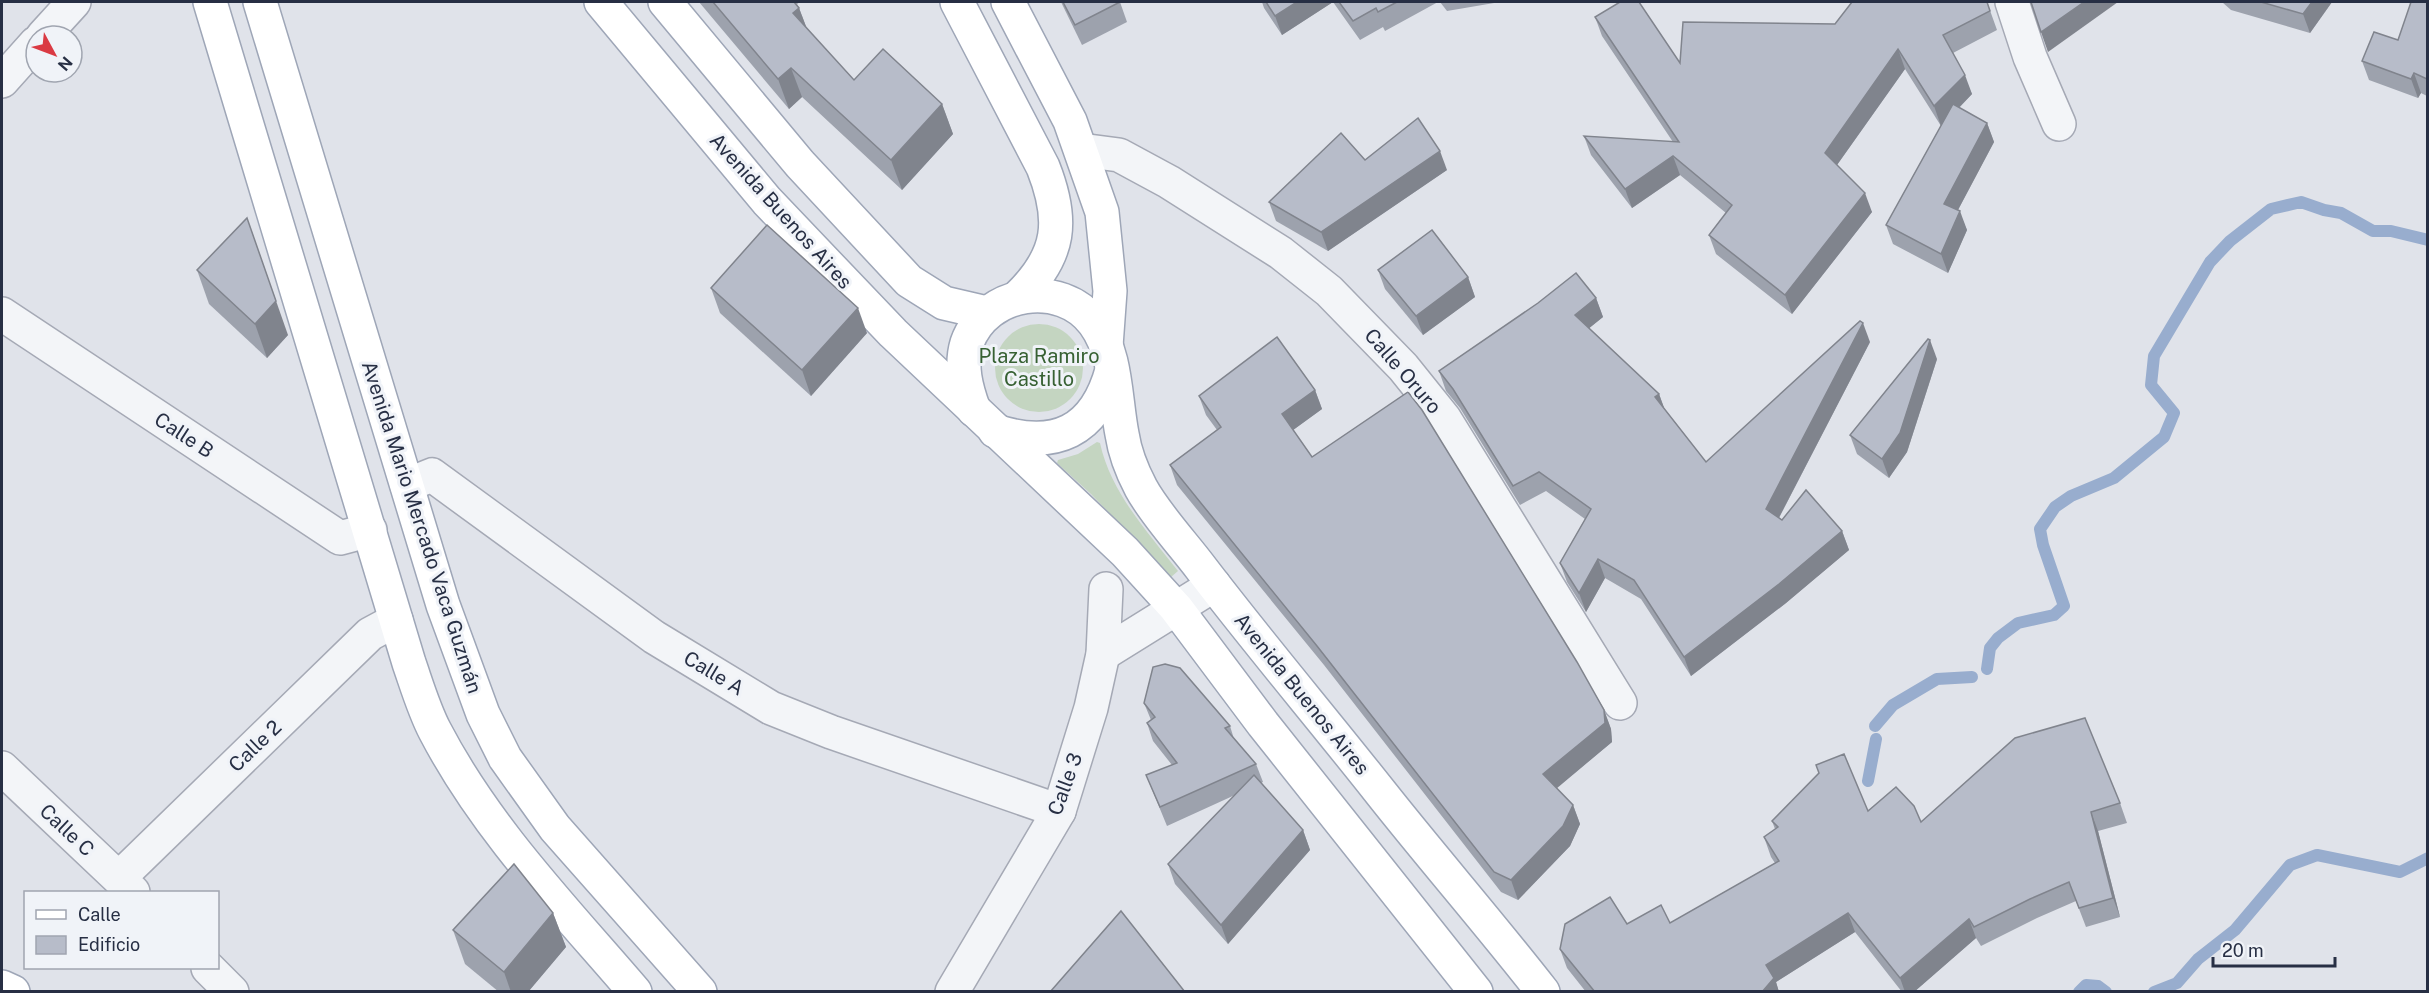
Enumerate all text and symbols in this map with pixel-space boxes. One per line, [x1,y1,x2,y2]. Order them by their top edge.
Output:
north arrow [24,24,84,84]
text: N [54,53,76,74]
street label: Avenida Buenos Aires [705,128,857,294]
street label: Calle Oruro [1359,323,1447,419]
park label: Plaza Ramiro Castillo [978,344,1100,391]
street label: Avenida Mario Mercado Vaca Guzmán [357,358,487,696]
street label: Calle B [150,407,218,463]
street label: Avenida Buenos Aires [1229,608,1375,780]
street label: Calle A [679,646,749,700]
street label: Calle 2 [224,715,286,777]
street label: Calle 3 [1043,750,1087,818]
street label: Calle C [35,799,99,861]
legend [24,891,219,969]
text: Calle [78,904,121,925]
scale bar [2213,930,2334,968]
text: Edificio [78,934,140,955]
text: 20 m [2222,940,2264,961]

